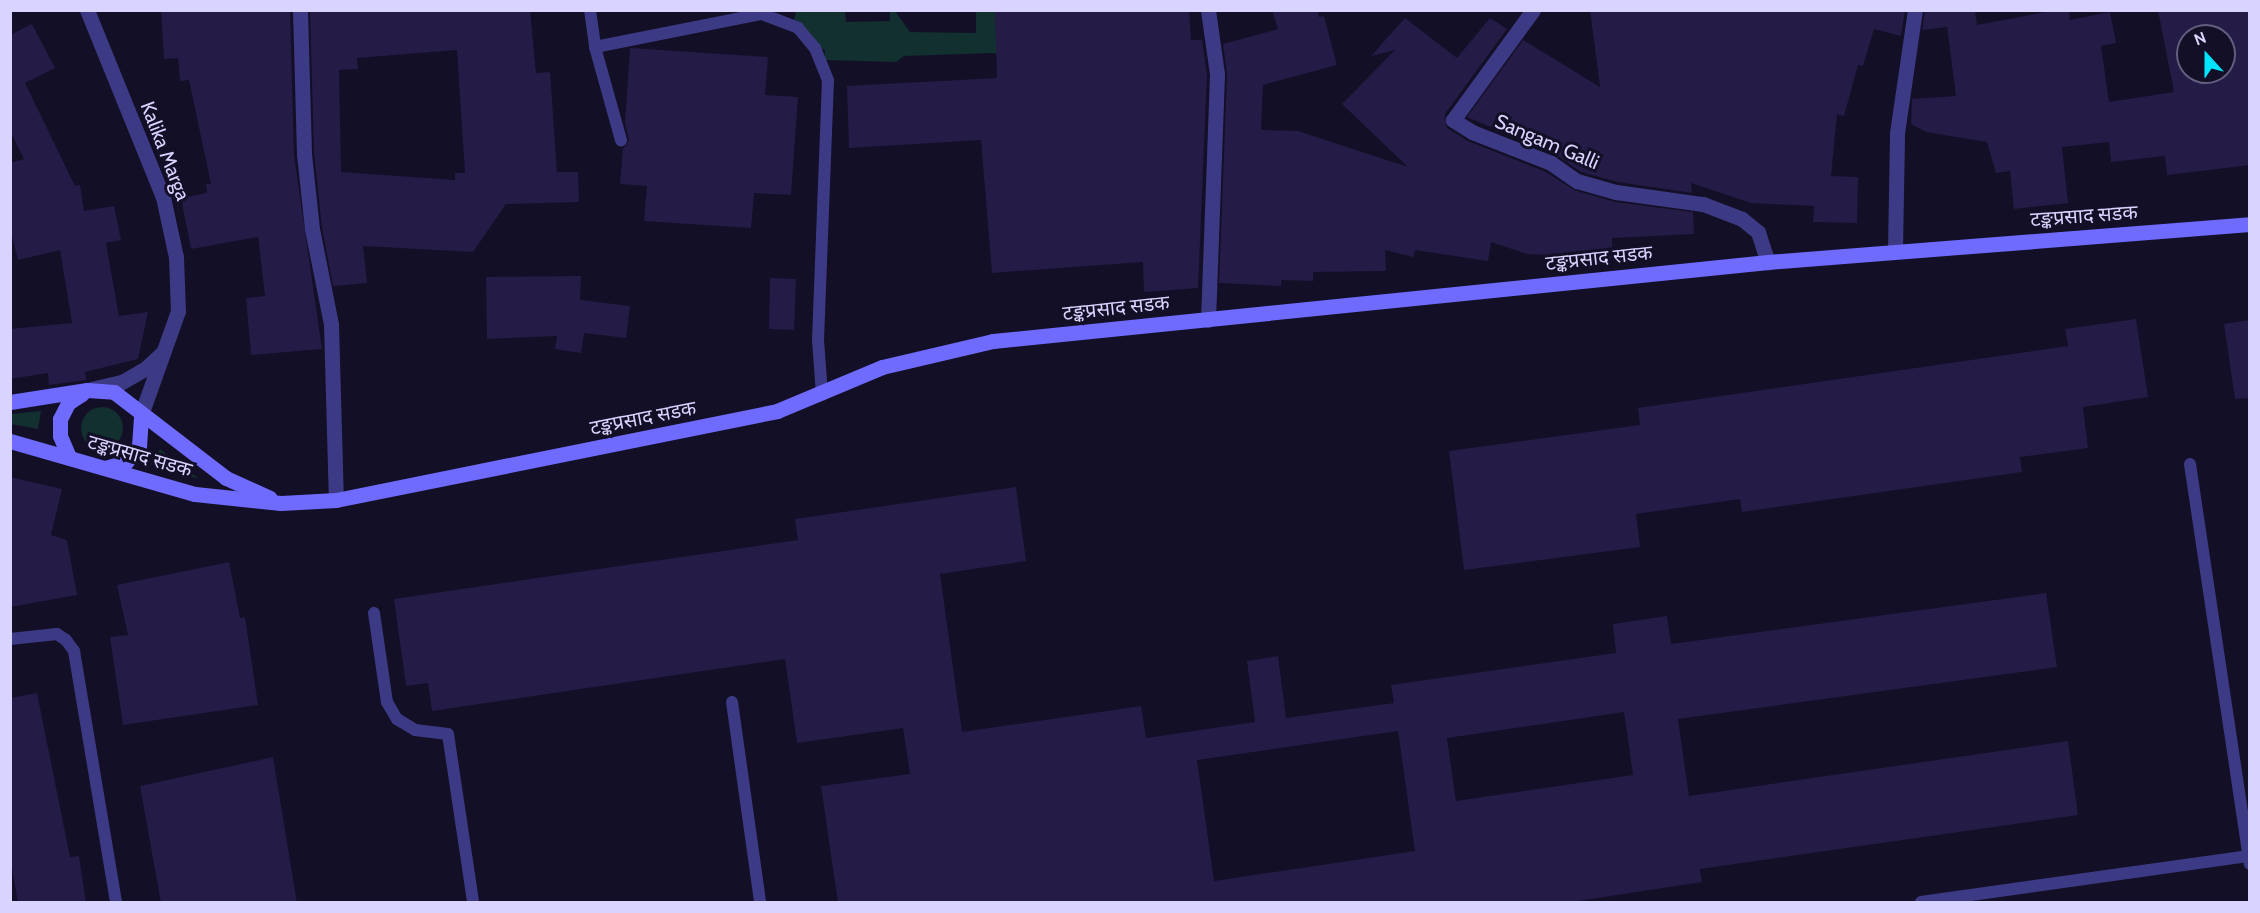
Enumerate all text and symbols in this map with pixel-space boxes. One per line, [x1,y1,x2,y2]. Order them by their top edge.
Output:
north arrow [2176,24,2236,84]
text: N [2191,28,2209,49]
street label: Kalika Marga [135,98,195,204]
street label: Sangam Galli [1491,109,1603,175]
street label: टङ्कप्रसाद सडक [2030,200,2138,232]
street label: टङ्कप्रसाद सडक [1544,240,1654,276]
street label: टङ्कप्रसाद सडक [1061,290,1171,326]
street label: टङ्कप्रसाद सडक [588,396,698,440]
street label: टङ्कप्रसाद सडक [85,430,195,482]

